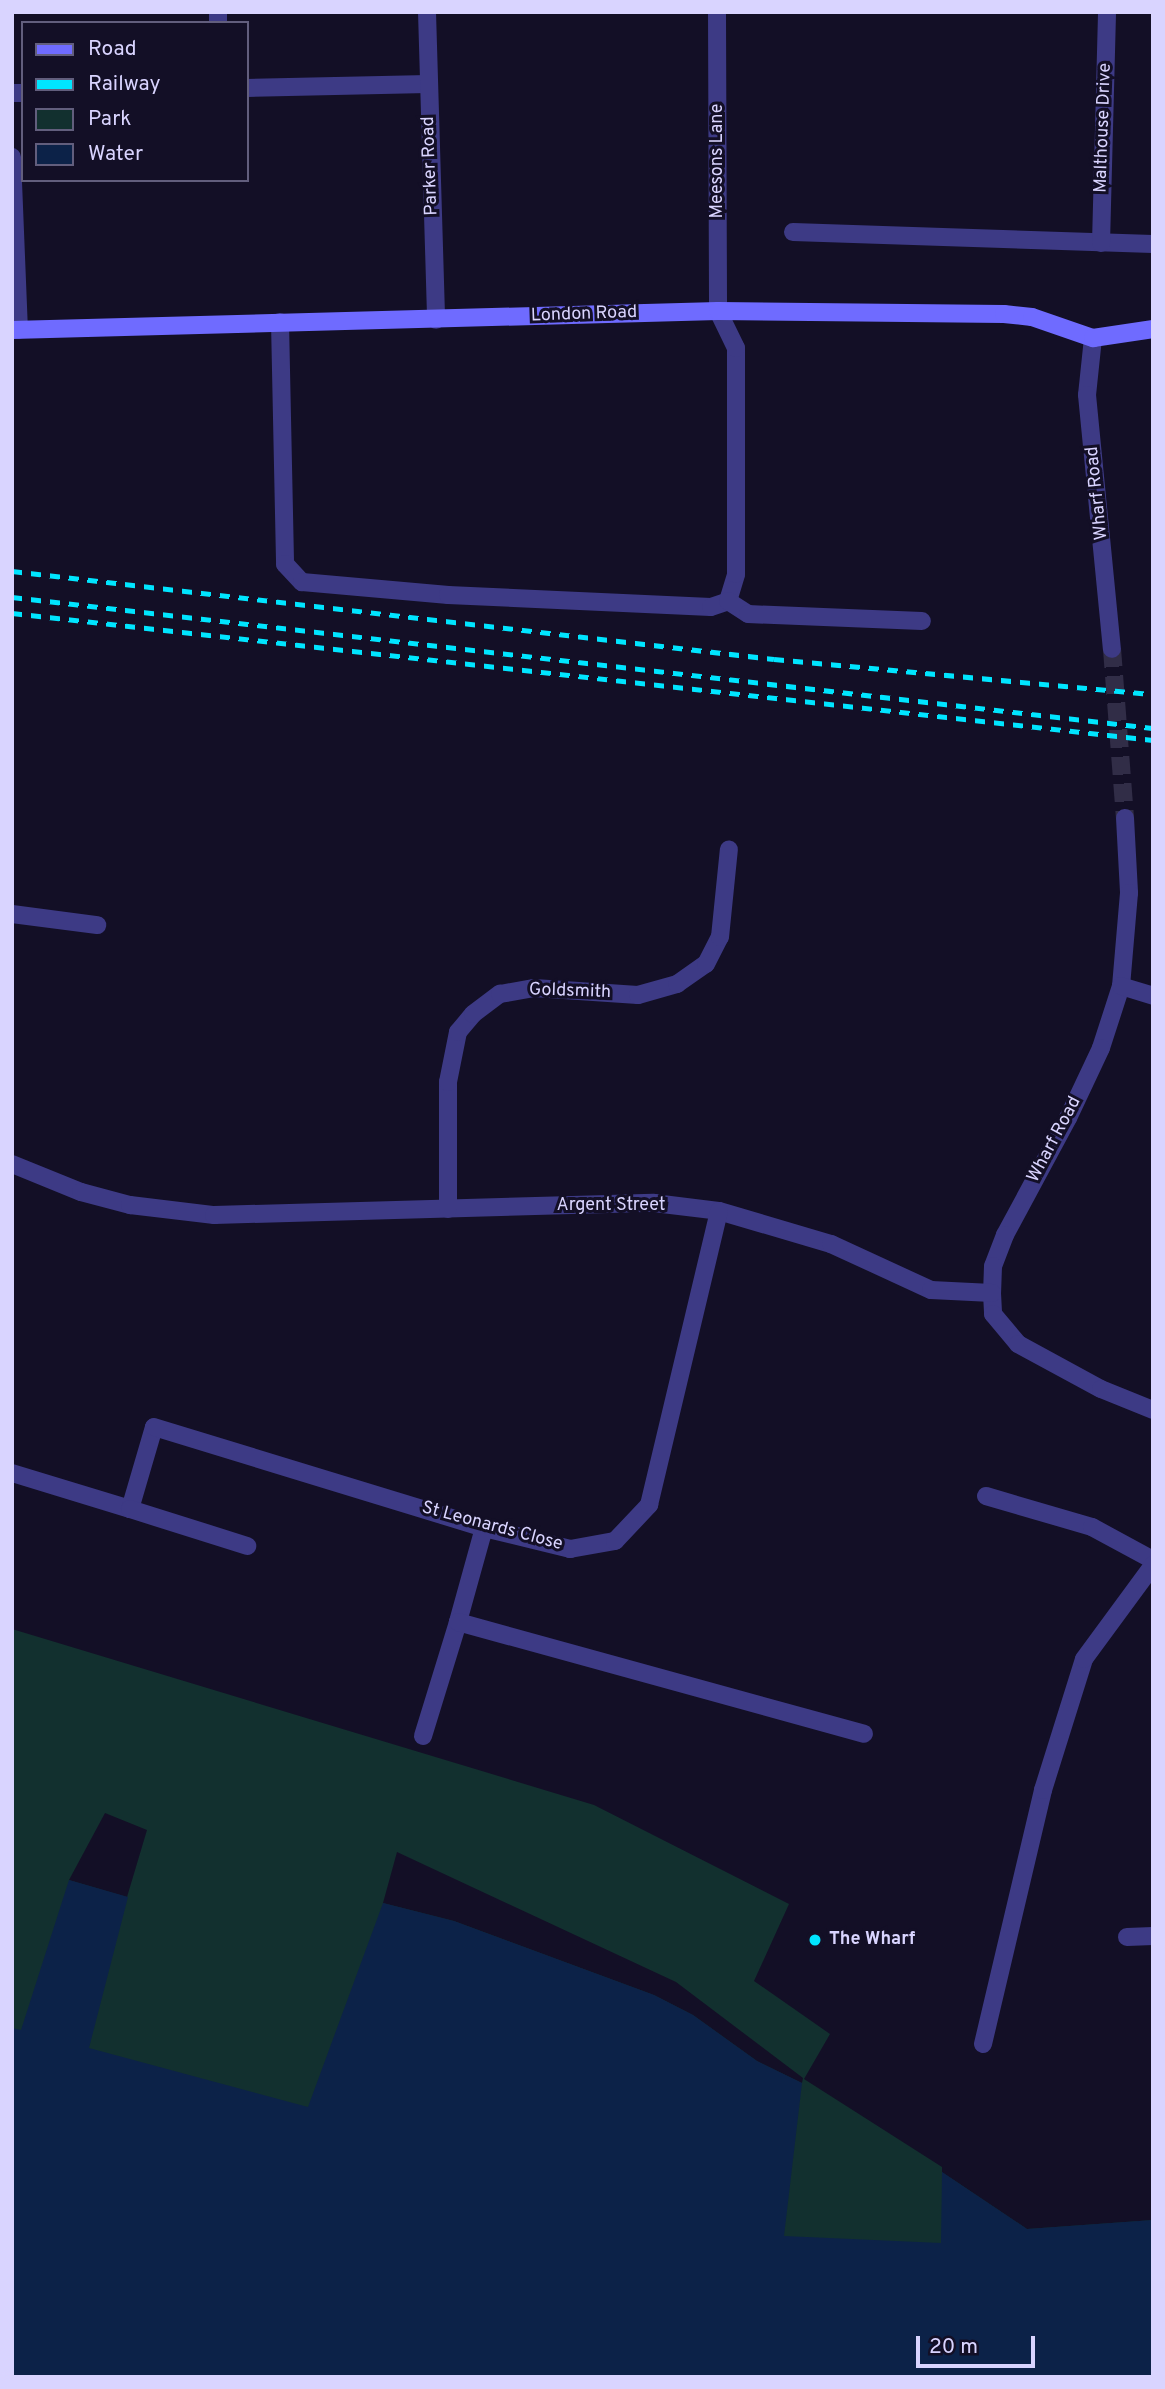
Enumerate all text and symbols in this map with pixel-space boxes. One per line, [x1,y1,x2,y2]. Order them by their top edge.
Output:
legend [21,21,248,182]
text: Road [88,36,137,63]
street label: Malthouse Drive [1091,63,1117,193]
text: Railway [88,71,161,98]
street label: Meesons Lane [707,104,729,218]
text: Park [88,106,131,133]
street label: Parker Road [418,116,444,216]
text: Water [88,141,143,168]
street label: London Road [530,302,638,328]
street label: Wharf Road [1082,445,1114,541]
street label: Goldsmith [529,980,611,1004]
street label: Wharf Road [1023,1093,1087,1187]
street label: Argent Street [556,1195,666,1217]
street label: St Leonards Close [419,1498,565,1556]
place label: The Wharf [829,1929,915,1951]
marker: The Wharf [807,1932,823,1948]
scale bar [920,2322,1039,2366]
text: 20 m [929,2334,978,2361]

